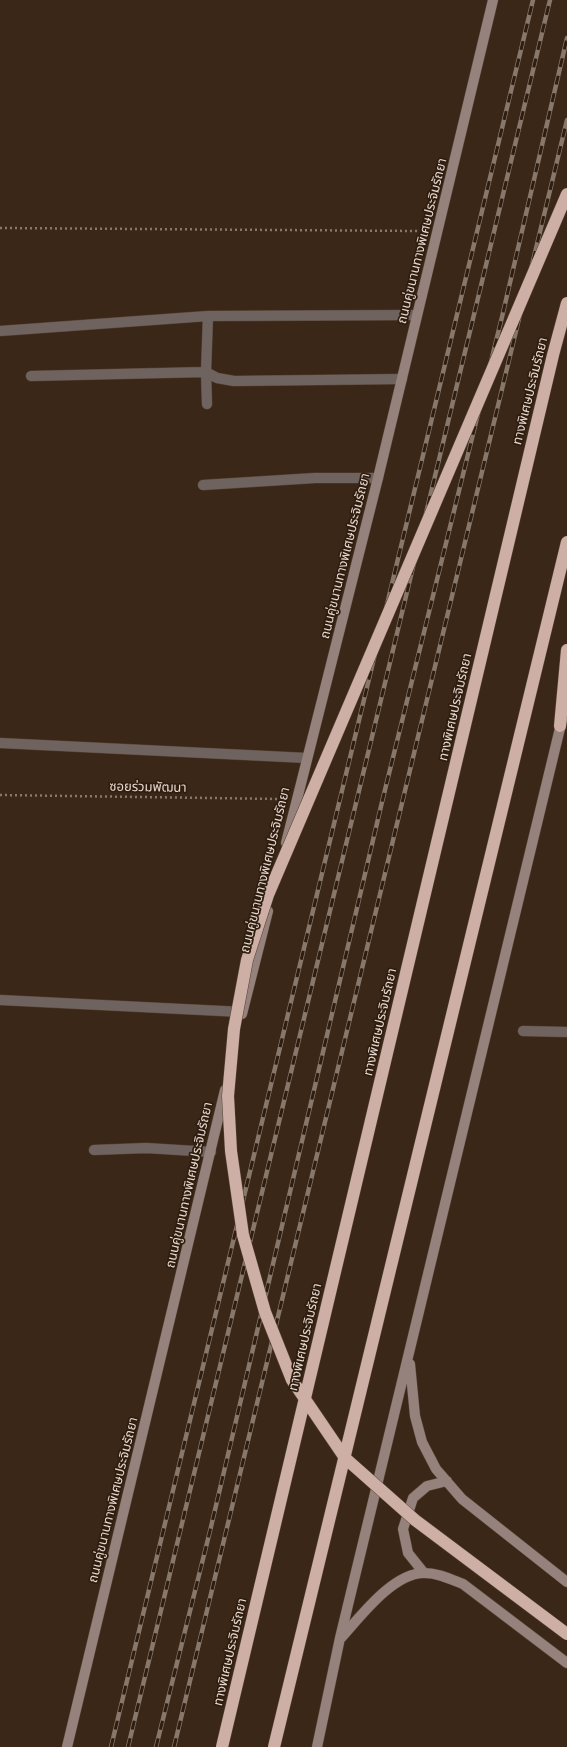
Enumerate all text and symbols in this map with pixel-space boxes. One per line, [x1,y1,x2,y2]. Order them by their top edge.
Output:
street label: ถนนคู่ขนานทางพิเศษประจิมรัถยา [394,157,450,325]
street label: ทางพิเศษประจิมรัถยา [509,336,551,446]
street label: ถนนคู่ขนานทางพิเศษประจิมรัถยา [317,472,373,640]
street label: ทางพิเศษประจิมรัถยา [435,652,475,762]
street label: ซอยร่วมพัฒนา [109,779,187,795]
street label: ถนนคู่ขนานทางพิเศษประจิมรัถยา [237,786,293,954]
street label: ทางพิเศษประจิมรัถยา [360,967,400,1077]
street label: ถนนคู่ขนานทางพิเศษประจิมรัถยา [162,1100,216,1270]
street label: ทางพิเศษประจิมรัถยา [285,1282,325,1392]
street label: ถนนคู่ขนานทางพิเศษประจิมรัถยา [85,1416,141,1584]
street label: ทางพิเศษประจิมรัถยา [210,1597,250,1707]

